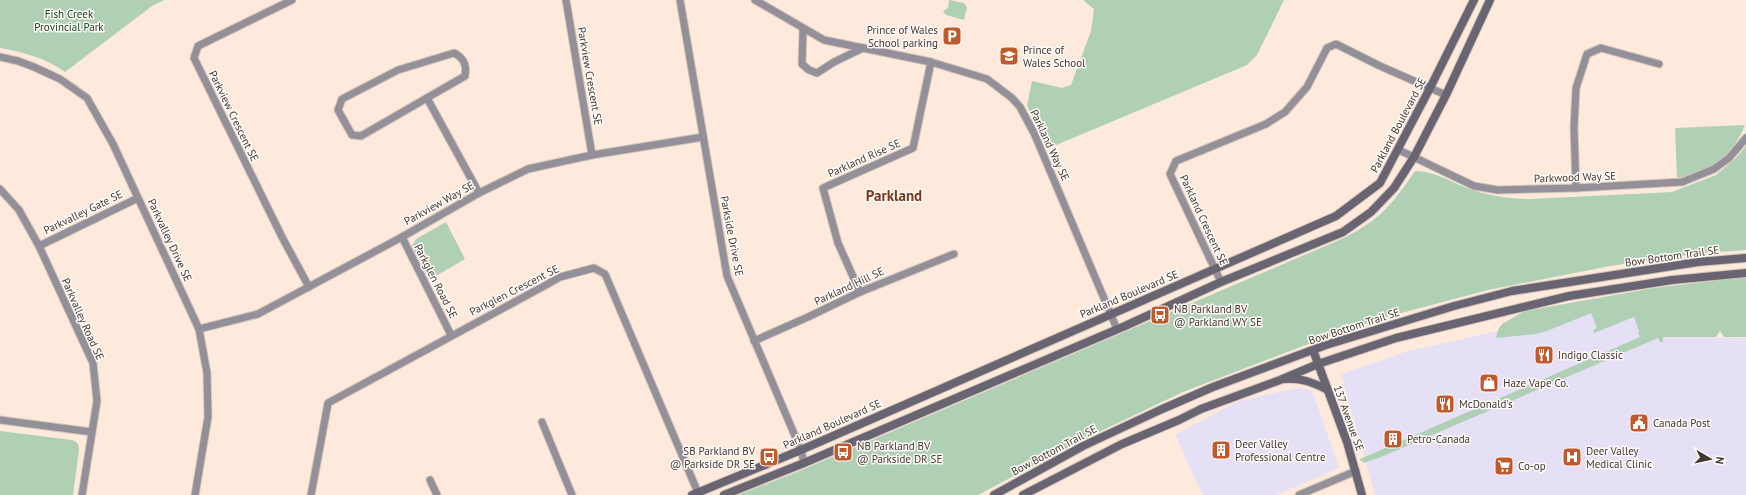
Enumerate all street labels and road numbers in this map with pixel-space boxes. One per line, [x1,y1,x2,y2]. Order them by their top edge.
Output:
street label: Parkview Crescent SE [574,26,606,126]
street label: Parkview Crescent SE [206,68,262,164]
street label: Parkland Boulevard SE [1367,75,1429,175]
street label: Parkland Way SE [1027,107,1073,183]
street label: Parkland Rise SE [825,136,903,180]
street label: Parkwood Way SE [1534,169,1616,185]
street label: Parkland Crescent SE [1177,172,1231,268]
street label: Parkview Way SE [402,178,477,228]
street label: Parkvalley Gate SE [41,187,125,237]
street label: Parkside Drive SE [717,195,747,277]
street label: Parkvalley Drive SE [145,196,195,284]
street label: Parkglen Road SE [411,241,461,321]
street label: Bow Bottom Trail SE [1624,242,1720,270]
street label: Parkglen Crescent SE [467,261,561,319]
street label: Parkland Hill SE [812,264,886,308]
street label: Parkland Boulevard SE [1078,267,1180,321]
street label: Parkvalley Road SE [59,276,107,362]
street label: Bow Bottom Trail SE [1307,305,1401,347]
street label: 137 Avenue SE [1331,383,1367,453]
street label: Parkland Boulevard SE [781,396,883,452]
street label: Bow Bottom Trail SE [1009,421,1099,478]

